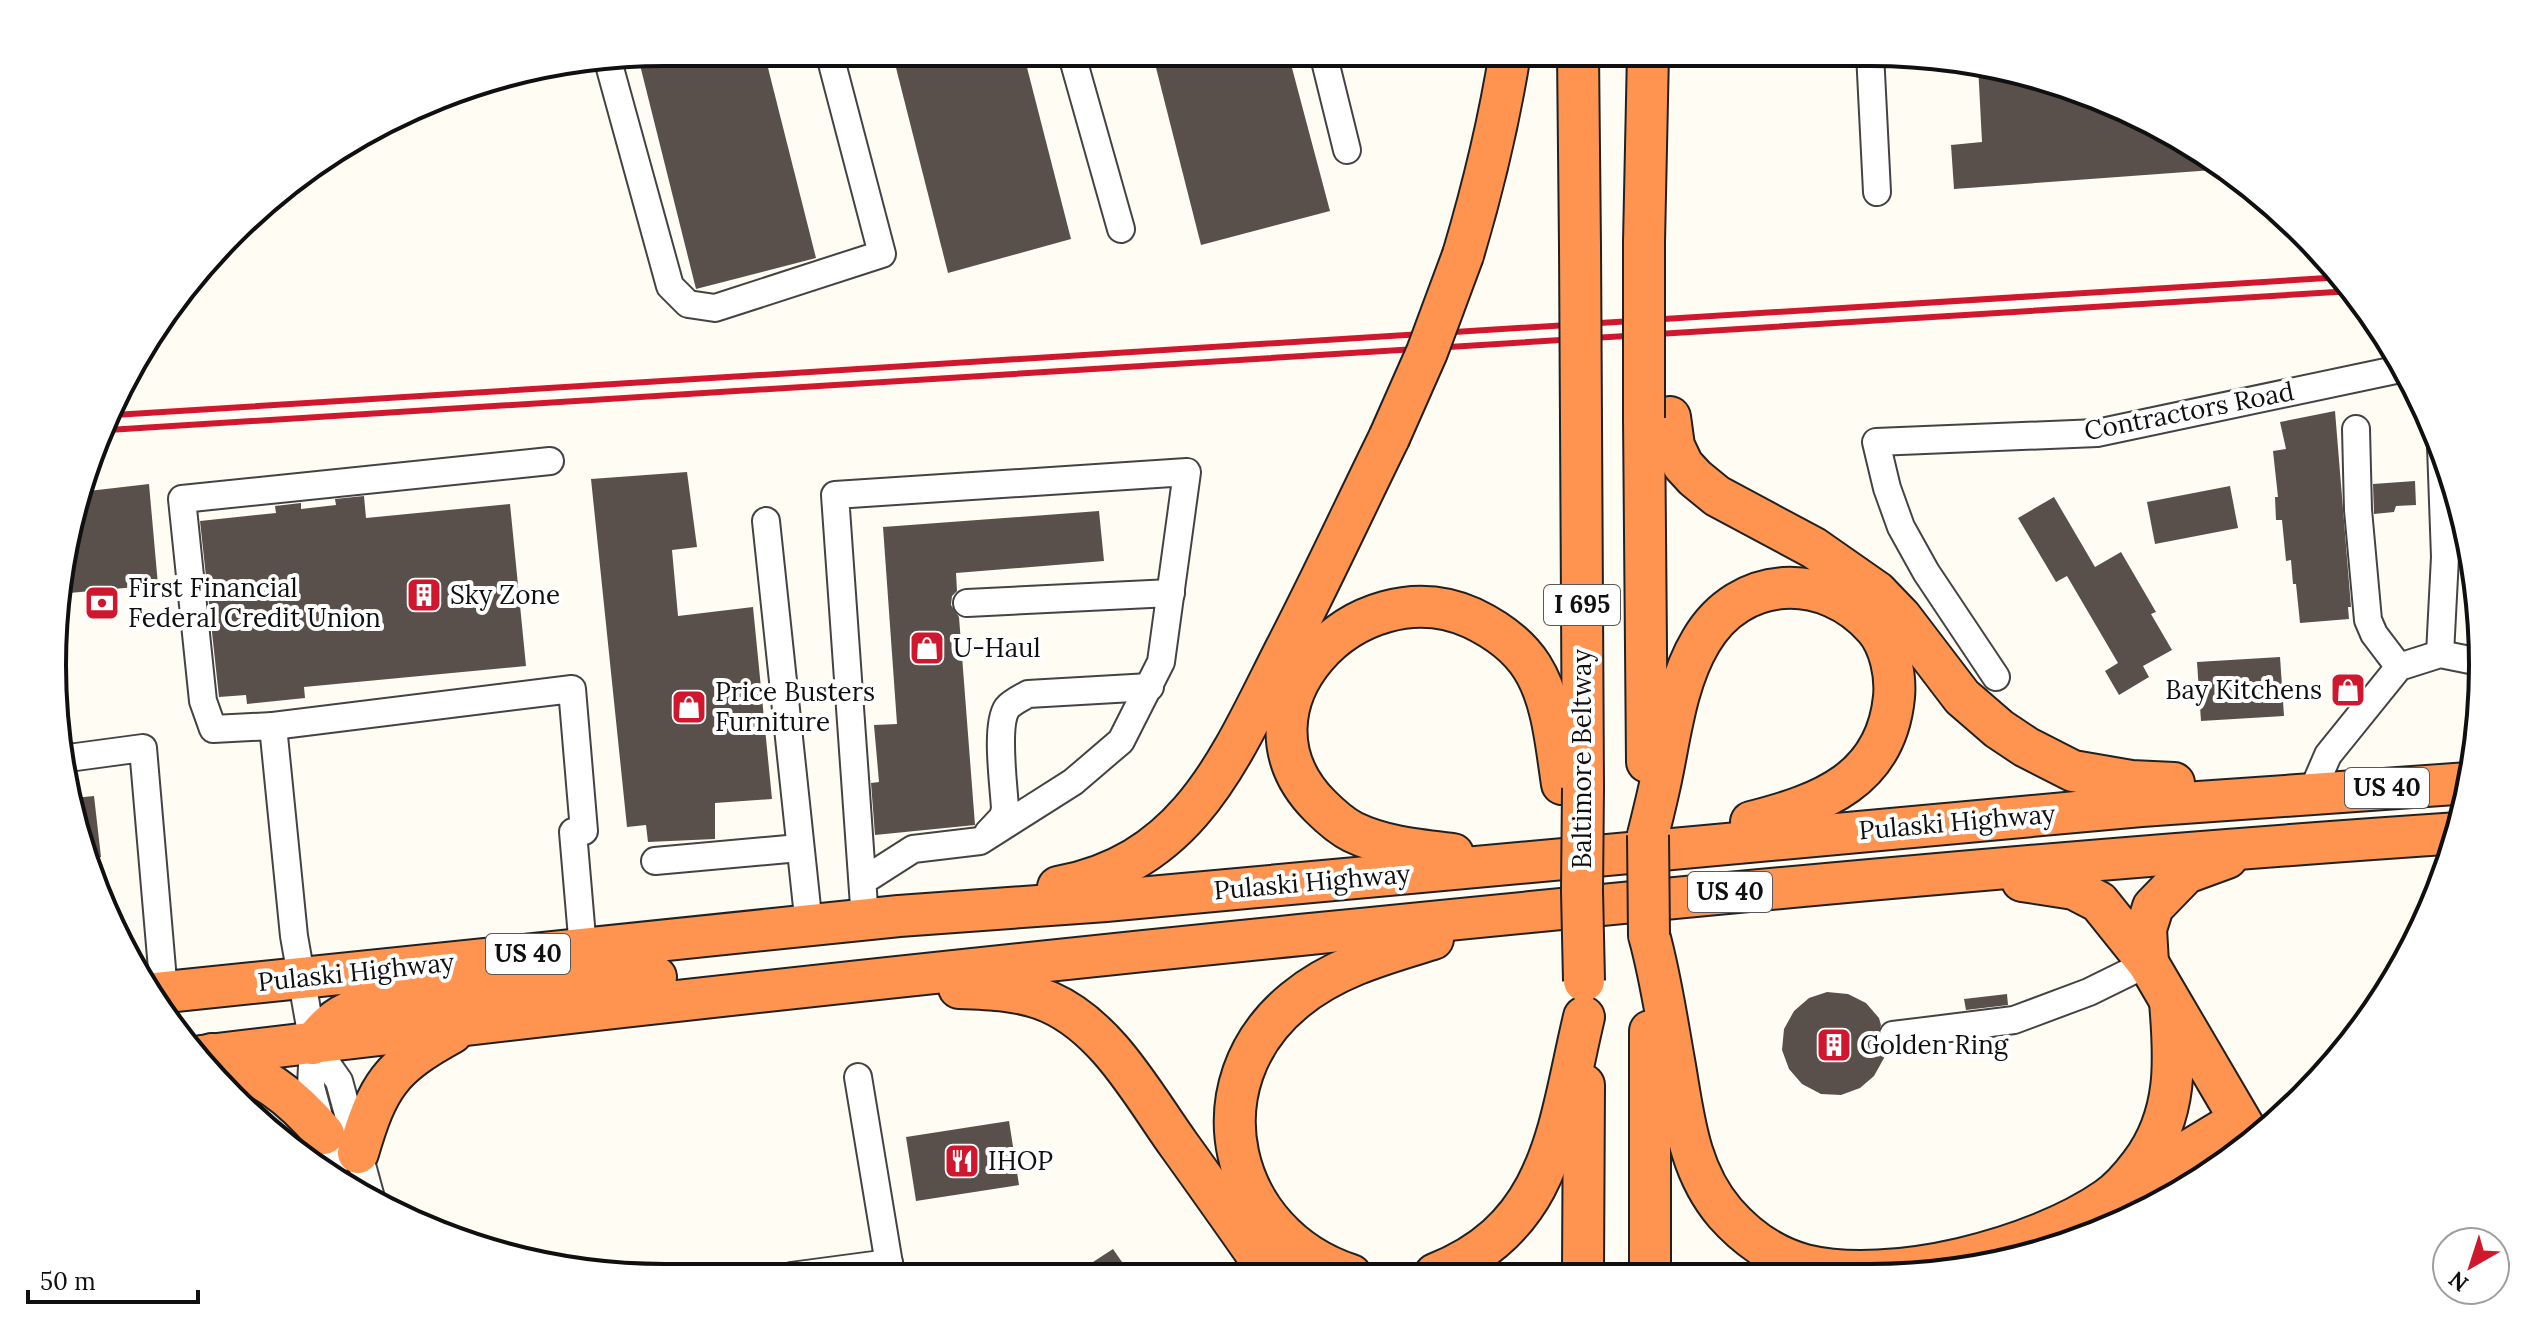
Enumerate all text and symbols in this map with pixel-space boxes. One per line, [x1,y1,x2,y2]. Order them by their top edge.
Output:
street label: Contractors Road [2081,374,2297,447]
place label: First Financial Federal Credit Union [128,571,381,634]
building icon: Sky Zone [405,576,443,614]
place label: Sky Zone [450,578,560,611]
bank icon: First Financial Federal Credit Union [83,584,121,622]
road number: I 695 [1544,585,1620,625]
shop icon: U-Haul [908,629,946,667]
place label: U-Haul [953,631,1041,664]
street label: Baltimore Beltway [1565,649,1598,869]
shop icon: Bay Kitchens [2329,671,2367,709]
place label: Bay Kitchens [2165,673,2322,706]
place label: Price Busters Furniture [715,675,875,738]
shop icon: Price Busters Furniture [670,688,708,726]
road number: US 40 [2345,768,2429,808]
street label: Pulaski Highway [1857,796,2057,847]
street label: Pulaski Highway [1212,856,1412,907]
road number: US 40 [1688,872,1772,912]
road number: US 40 [486,934,570,974]
street label: Pulaski Highway [256,945,456,998]
building icon: Golden Ring [1815,1026,1853,1064]
place label: Golden Ring [1860,1028,2009,1061]
restaurant icon: IHOP [943,1142,981,1180]
place label: IHOP [988,1144,1053,1177]
north arrow [2431,1226,2511,1306]
scale bar [28,1254,198,1304]
text: N [2443,1265,2474,1298]
text: 50 m [40,1266,96,1297]

